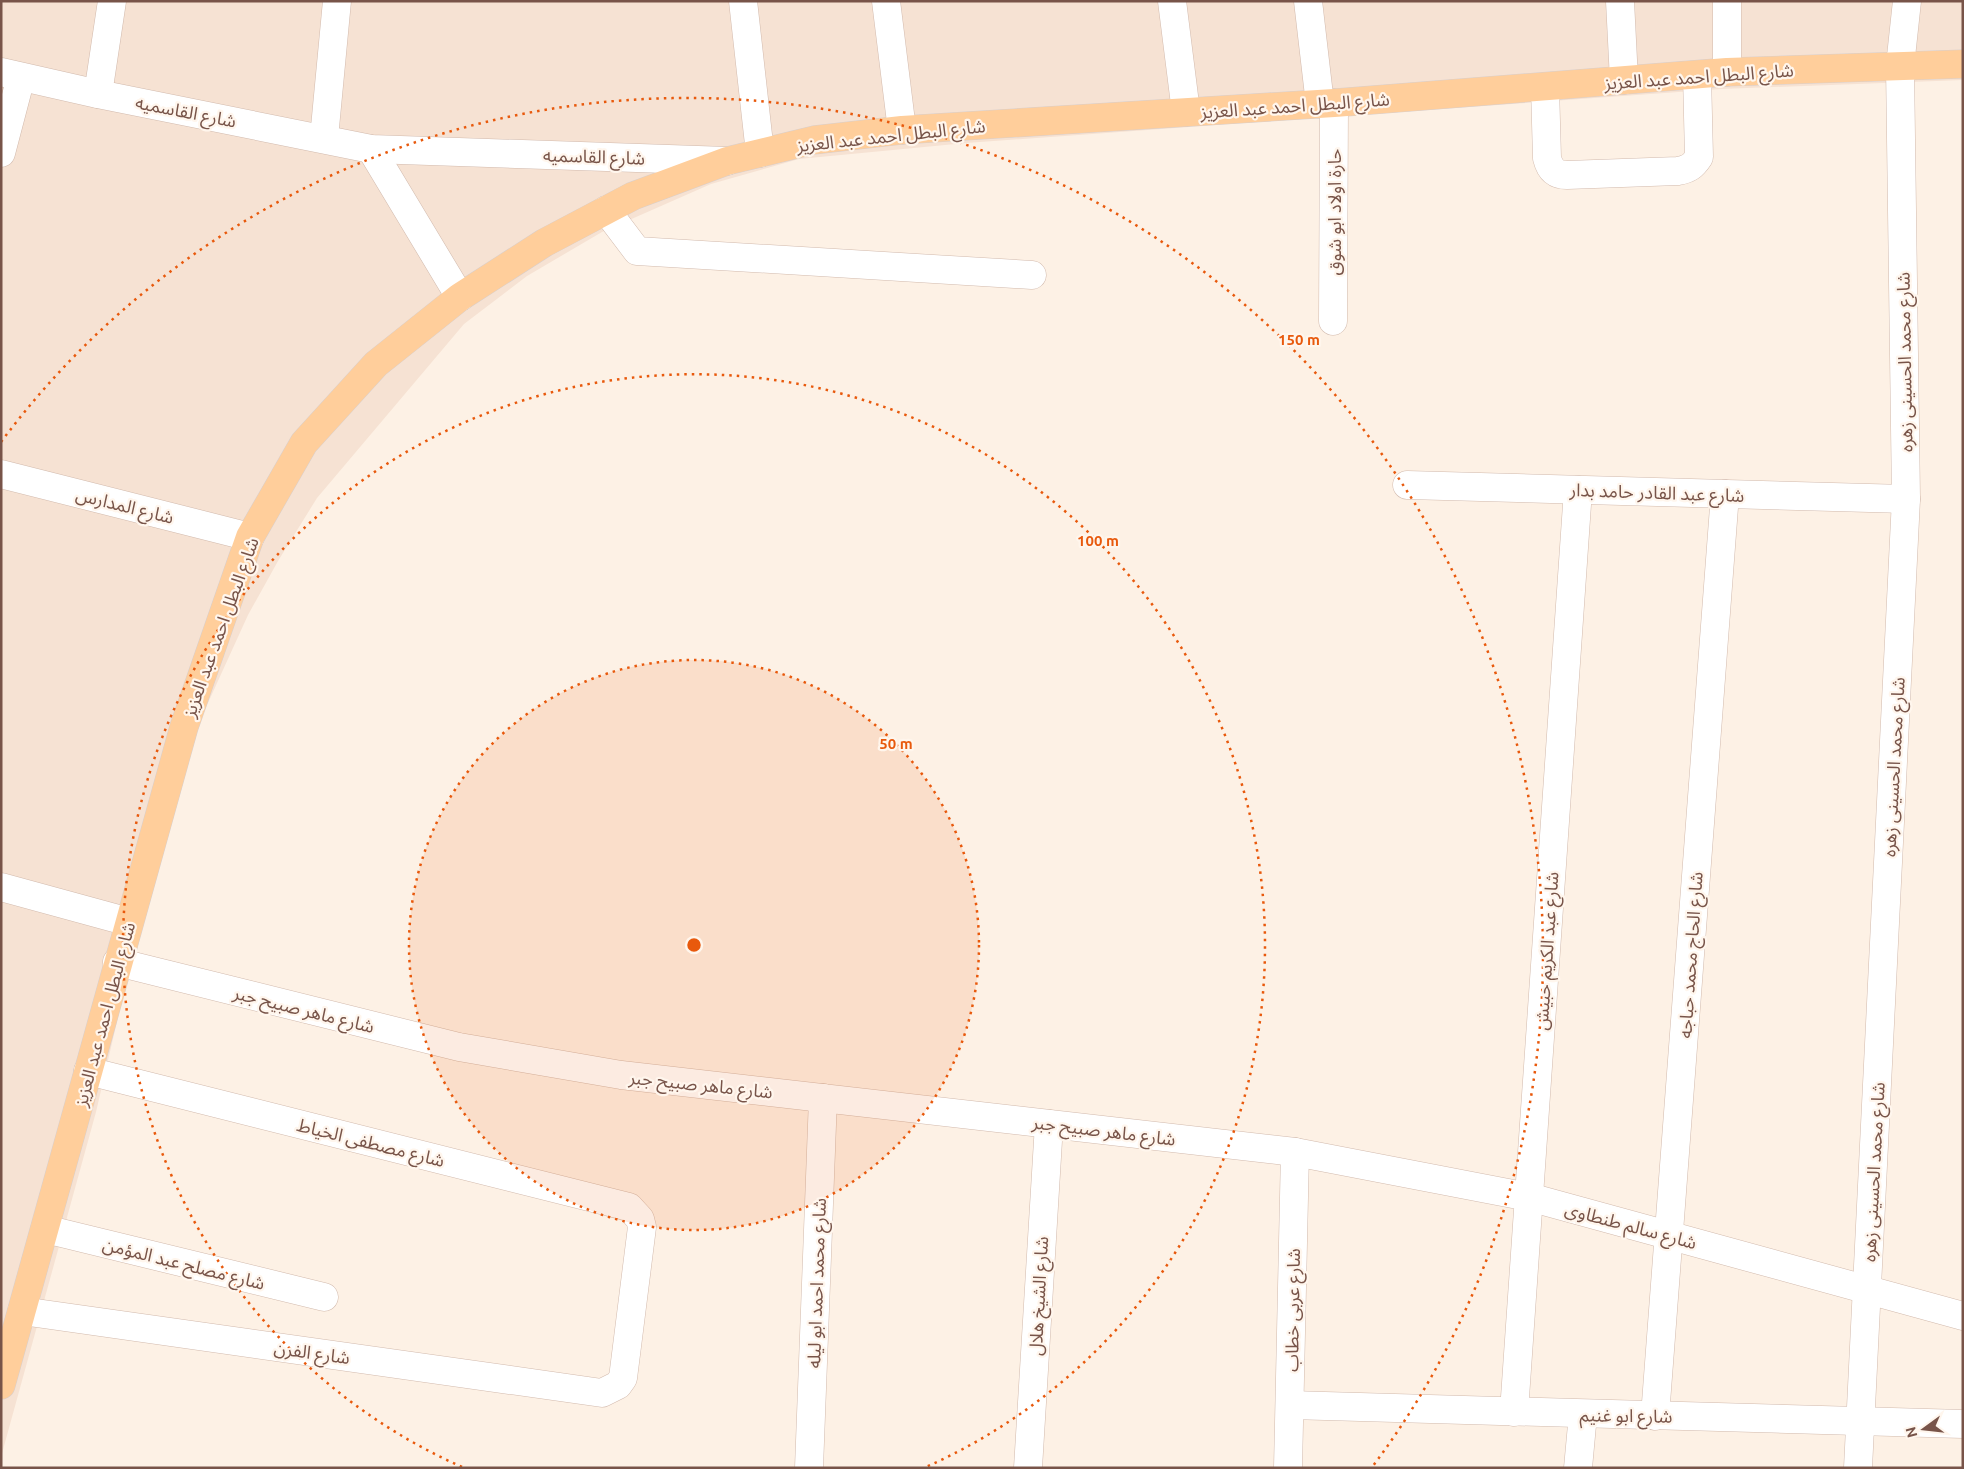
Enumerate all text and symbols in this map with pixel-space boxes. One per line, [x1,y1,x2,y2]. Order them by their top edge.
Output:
street label: شارع البطل احمد عبد العزيز [1603,59,1795,98]
street label: شارع البطل احمد عبد العزيز [1199,88,1391,127]
street label: شارع القاسميه [133,91,238,135]
street label: شارع البطل احمد عبد العزيز [795,115,987,160]
street label: شارع القاسميه [542,144,645,173]
street label: حارة اولاد ابو شوق [1324,149,1346,275]
street label: شارع محمد الحسينى زهره [1892,272,1921,452]
text: 150 m [1278,331,1320,348]
street label: شارع عبد القادر حامد بدار [1568,479,1745,510]
street label: شارع المدارس [73,483,176,532]
text: 100 m [1077,532,1119,549]
street label: شارع البطل احمد عبد العزيز [178,534,267,722]
street label: شارع محمد الحسينى زهره [1878,677,1913,858]
text: 50 m [879,735,913,752]
street label: شارع عبد الكريم حبيش [1530,871,1567,1031]
street label: شارع الحاج محمد حباجه [1674,871,1711,1039]
street label: شارع البطل احمد عبد العزيز [70,920,143,1110]
centre of rings [685,936,703,954]
street label: شارع ماهر صبيح جبر [229,982,376,1041]
street label: شارع ماهر صبيح جبر [627,1066,774,1106]
street label: شارع محمد الحسينى زهره [1858,1082,1893,1263]
street label: شارع ماهر صبيح جبر [1030,1111,1177,1154]
street label: شارع مصطفى الخياط [294,1114,447,1175]
street label: شارع محمد احمد ابو ليله [803,1197,834,1369]
street label: شارع سالم طنطاوى [1562,1198,1699,1257]
street label: شارع مصلح عبد المؤمن [100,1233,267,1298]
street label: شارع الشيخ هلال [1025,1236,1056,1357]
street label: شارع عربى خطاب [1281,1248,1308,1372]
street label: شارع الفرن [272,1337,351,1372]
street label: شارع ابو غنيم [1579,1404,1673,1431]
north arrow [1899,1404,1949,1454]
text: N [1902,1425,1921,1439]

